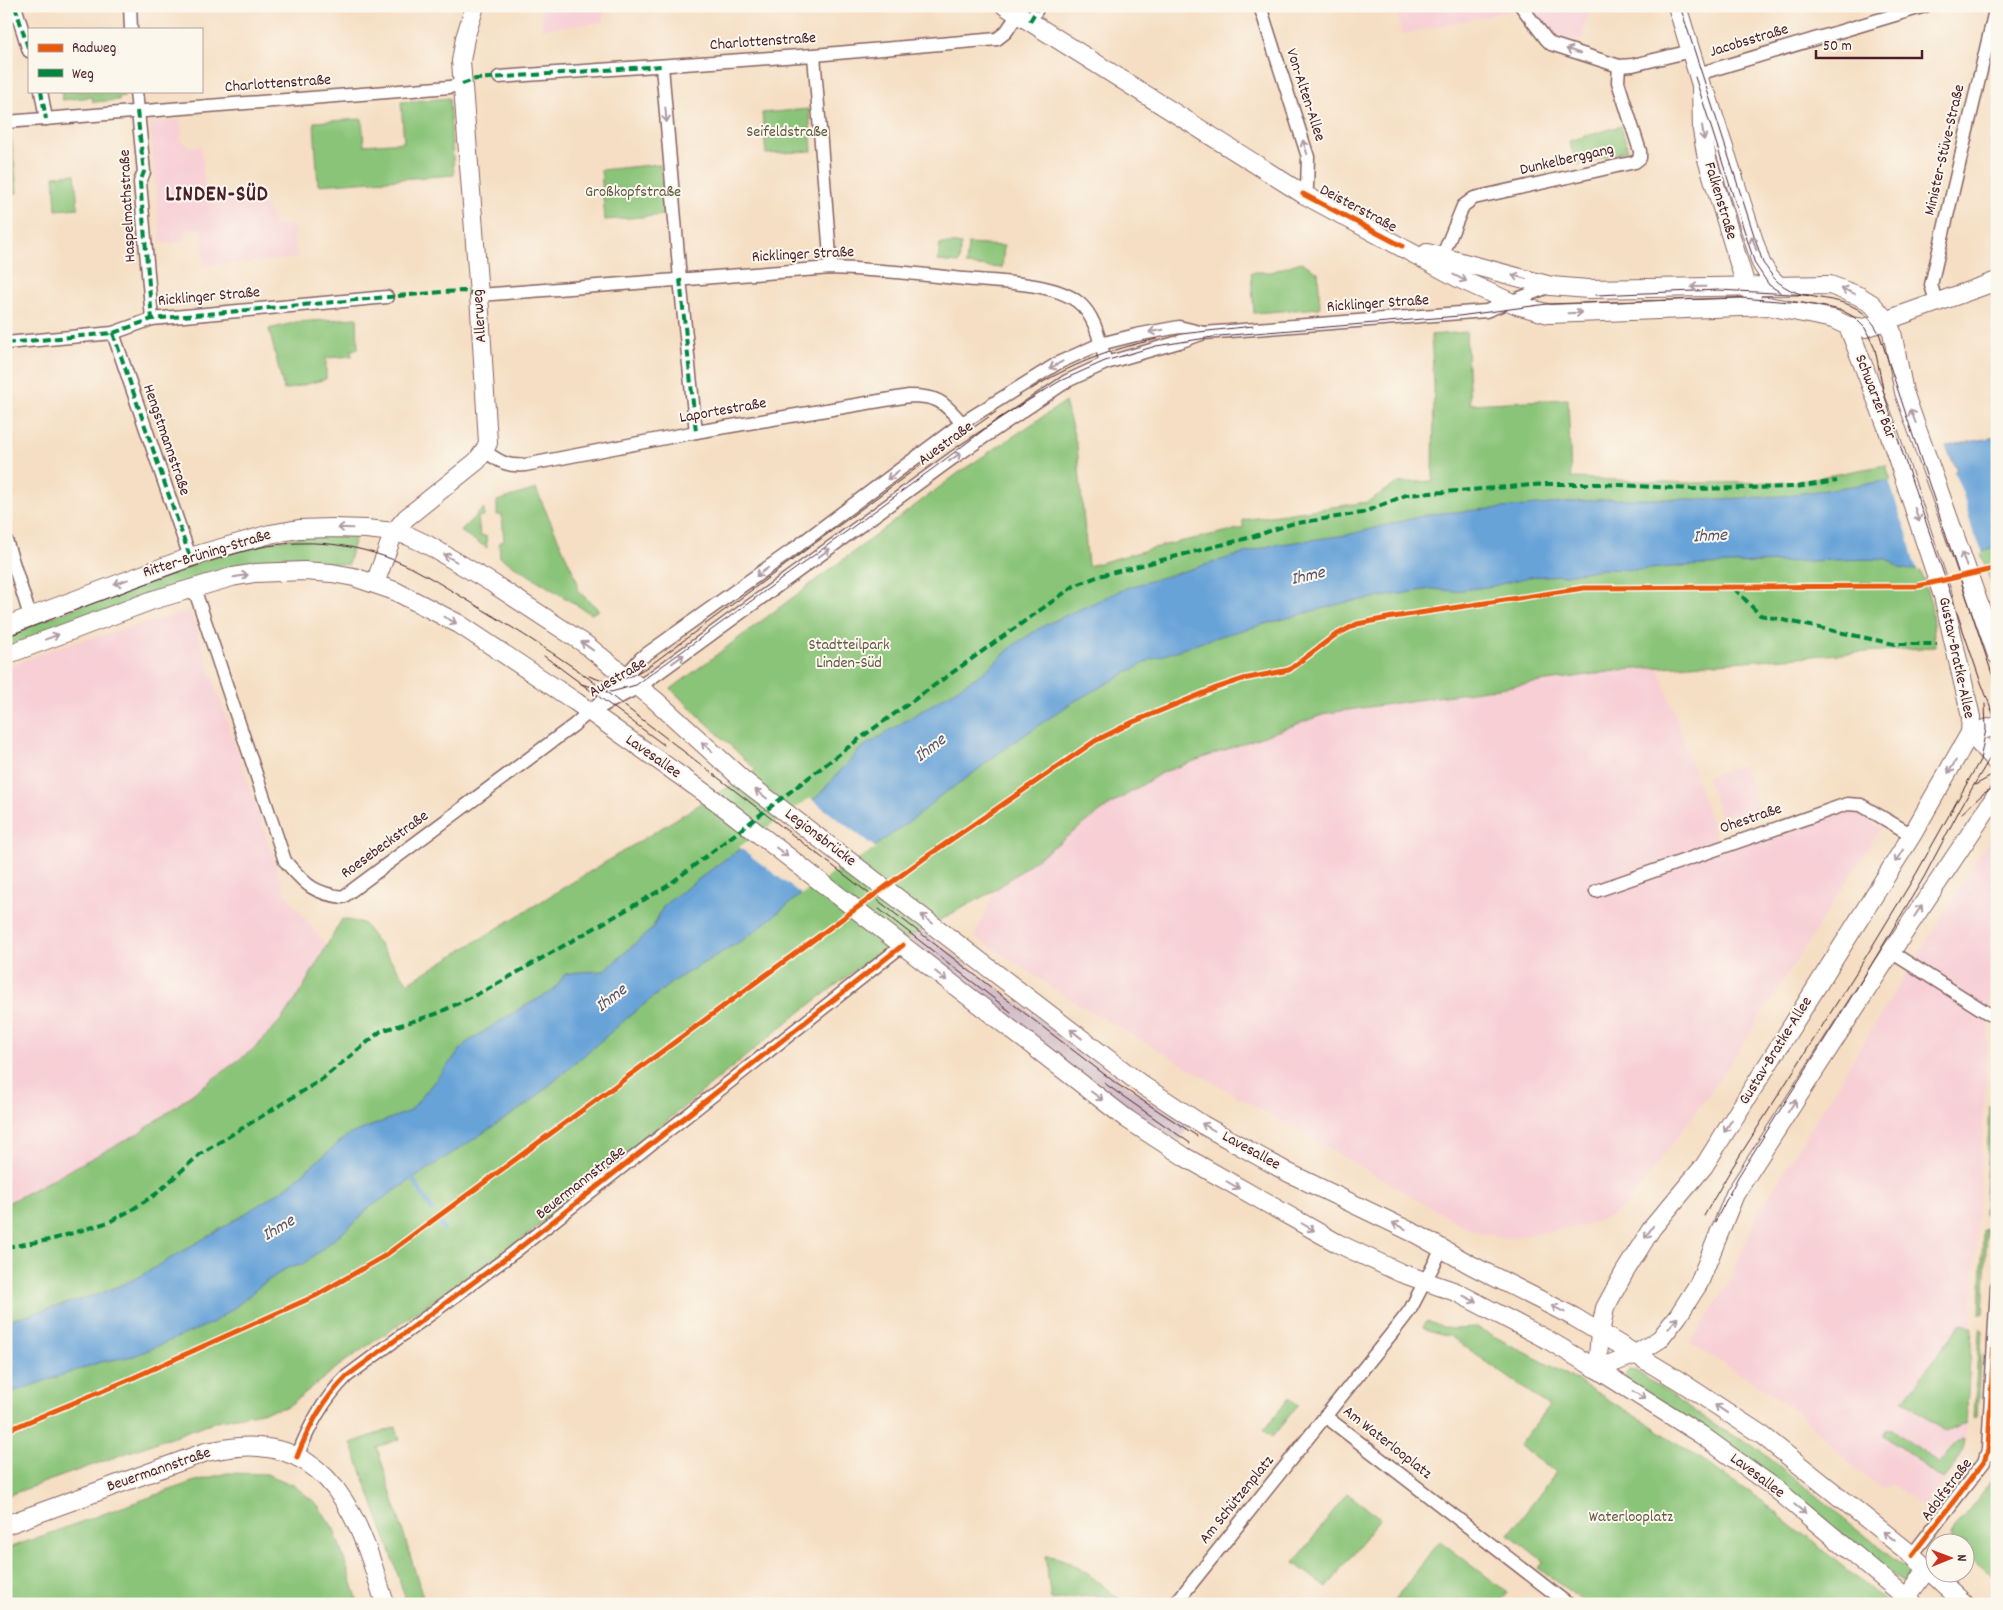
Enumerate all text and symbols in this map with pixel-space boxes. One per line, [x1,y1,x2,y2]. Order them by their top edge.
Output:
street label: Jacobsstraße [1707,18,1791,64]
street label: Charlottenstraße [709,27,817,57]
legend [28,28,202,92]
scale bar [1816,28,1922,60]
text: 50 m [1823,36,1852,58]
text: Radweg [72,38,116,60]
street label: Von-Alten-Allee [1279,46,1331,144]
one-way arrow [1566,46,1581,55]
text: Weg [72,64,94,86]
street label: Charlottenstraße [224,69,332,99]
street label: Minister-Stüve-Straße [1919,82,1971,218]
one-way arrow [662,106,671,122]
park label: Seifeldstraße [746,121,828,144]
one-way arrow [1698,125,1708,141]
street label: Dunkelberggang [1518,138,1616,182]
one-way arrow [1300,140,1309,156]
street label: Haspelmathstraße [114,149,142,263]
street label: Falkenstraße [1697,159,1743,243]
street label: Deisterstraße [1315,179,1401,239]
district label: LINDEN-SÜD [166,181,269,211]
park label: Großkopfstraße [585,181,681,204]
one-way arrow [1749,236,1759,252]
street label: Ricklinger Straße [751,241,855,269]
one-way arrow [1511,272,1527,282]
one-way arrow [1452,274,1467,283]
street label: Ricklinger Straße [157,281,261,313]
one-way arrow [1690,282,1706,292]
one-way arrow [1841,286,1856,295]
street label: Allerweg [467,288,493,344]
street label: Ricklinger Straße [1326,289,1430,319]
one-way arrow [1567,309,1583,318]
one-way arrow [1149,327,1165,337]
street label: Schwarzer Bär [1848,351,1902,443]
one-way arrow [1050,360,1064,370]
street label: Hengstmannstraße [136,381,196,499]
street label: Laportestraße [678,392,768,430]
one-way arrow [1908,409,1917,425]
street label: Auestraße [914,416,978,472]
one-way arrow [948,452,962,462]
one-way arrow [886,470,900,480]
one-way arrow [1912,507,1922,523]
street label: Ritter-Brüning-Straße [140,524,274,584]
one-way arrow [338,524,354,533]
water label: Ihme [1692,524,1729,550]
one-way arrow [817,547,830,558]
one-way arrow [1958,552,1968,568]
one-way arrow [443,553,457,563]
water label: Ihme [1289,561,1328,593]
one-way arrow [755,567,769,577]
one-way arrow [232,570,248,580]
one-way arrow [114,578,129,587]
street label: Gustav-Bratke-Allee [1932,595,1980,721]
one-way arrow [443,615,458,625]
one-way arrow [44,632,59,641]
park label: Stadtteilpark Linden-Süd [809,634,889,675]
one-way arrow [581,640,594,651]
street label: Auestraße [585,652,651,704]
one-way arrow [671,654,685,664]
water label: Ihme [910,728,953,769]
street label: Lavesallee [620,729,686,785]
one-way arrow [700,741,713,753]
one-way arrow [1947,759,1957,773]
one-way arrow [755,788,768,799]
street label: Ohestraße [1717,798,1785,840]
street label: Legionsbrücke [779,803,861,873]
street label: Roesebeckstraße [336,805,434,885]
one-way arrow [775,847,788,858]
one-way arrow [1894,848,1904,862]
one-way arrow [1914,905,1924,919]
one-way arrow [920,913,933,924]
one-way arrow [934,970,947,981]
water label: Ihme [591,978,634,1019]
street label: Gustav-Bratke-Allee [1733,992,1819,1110]
one-way arrow [1069,1028,1082,1039]
one-way arrow [1090,1091,1103,1102]
one-way arrow [1788,1099,1798,1113]
one-way arrow [1723,1119,1733,1133]
one-way arrow [1202,1122,1216,1132]
street label: Lavesallee [1218,1125,1284,1177]
street label: Beuermannstraße [531,1141,631,1225]
one-way arrow [1226,1180,1240,1190]
water label: Ihme [258,1209,301,1249]
one-way arrow [1392,1221,1407,1230]
one-way arrow [1301,1223,1315,1233]
one-way arrow [1644,1225,1654,1239]
one-way arrow [1462,1295,1477,1304]
one-way arrow [1551,1304,1566,1313]
one-way arrow [1667,1317,1678,1330]
one-way arrow [1631,1391,1645,1401]
street label: Am Waterlooplatz [1337,1401,1437,1485]
one-way arrow [1714,1403,1728,1414]
street label: Beuermannstraße [104,1441,214,1499]
street label: Lavesallee [1725,1448,1789,1504]
street label: Am Schützenplatz [1194,1451,1280,1549]
street label: Adolfstraße [1916,1454,1978,1526]
one-way arrow [1793,1503,1806,1514]
park label: Waterlooplatz [1589,1506,1673,1529]
one-way arrow [1883,1531,1896,1542]
north arrow [1926,1532,1976,1582]
text: N [1951,1554,1971,1562]

